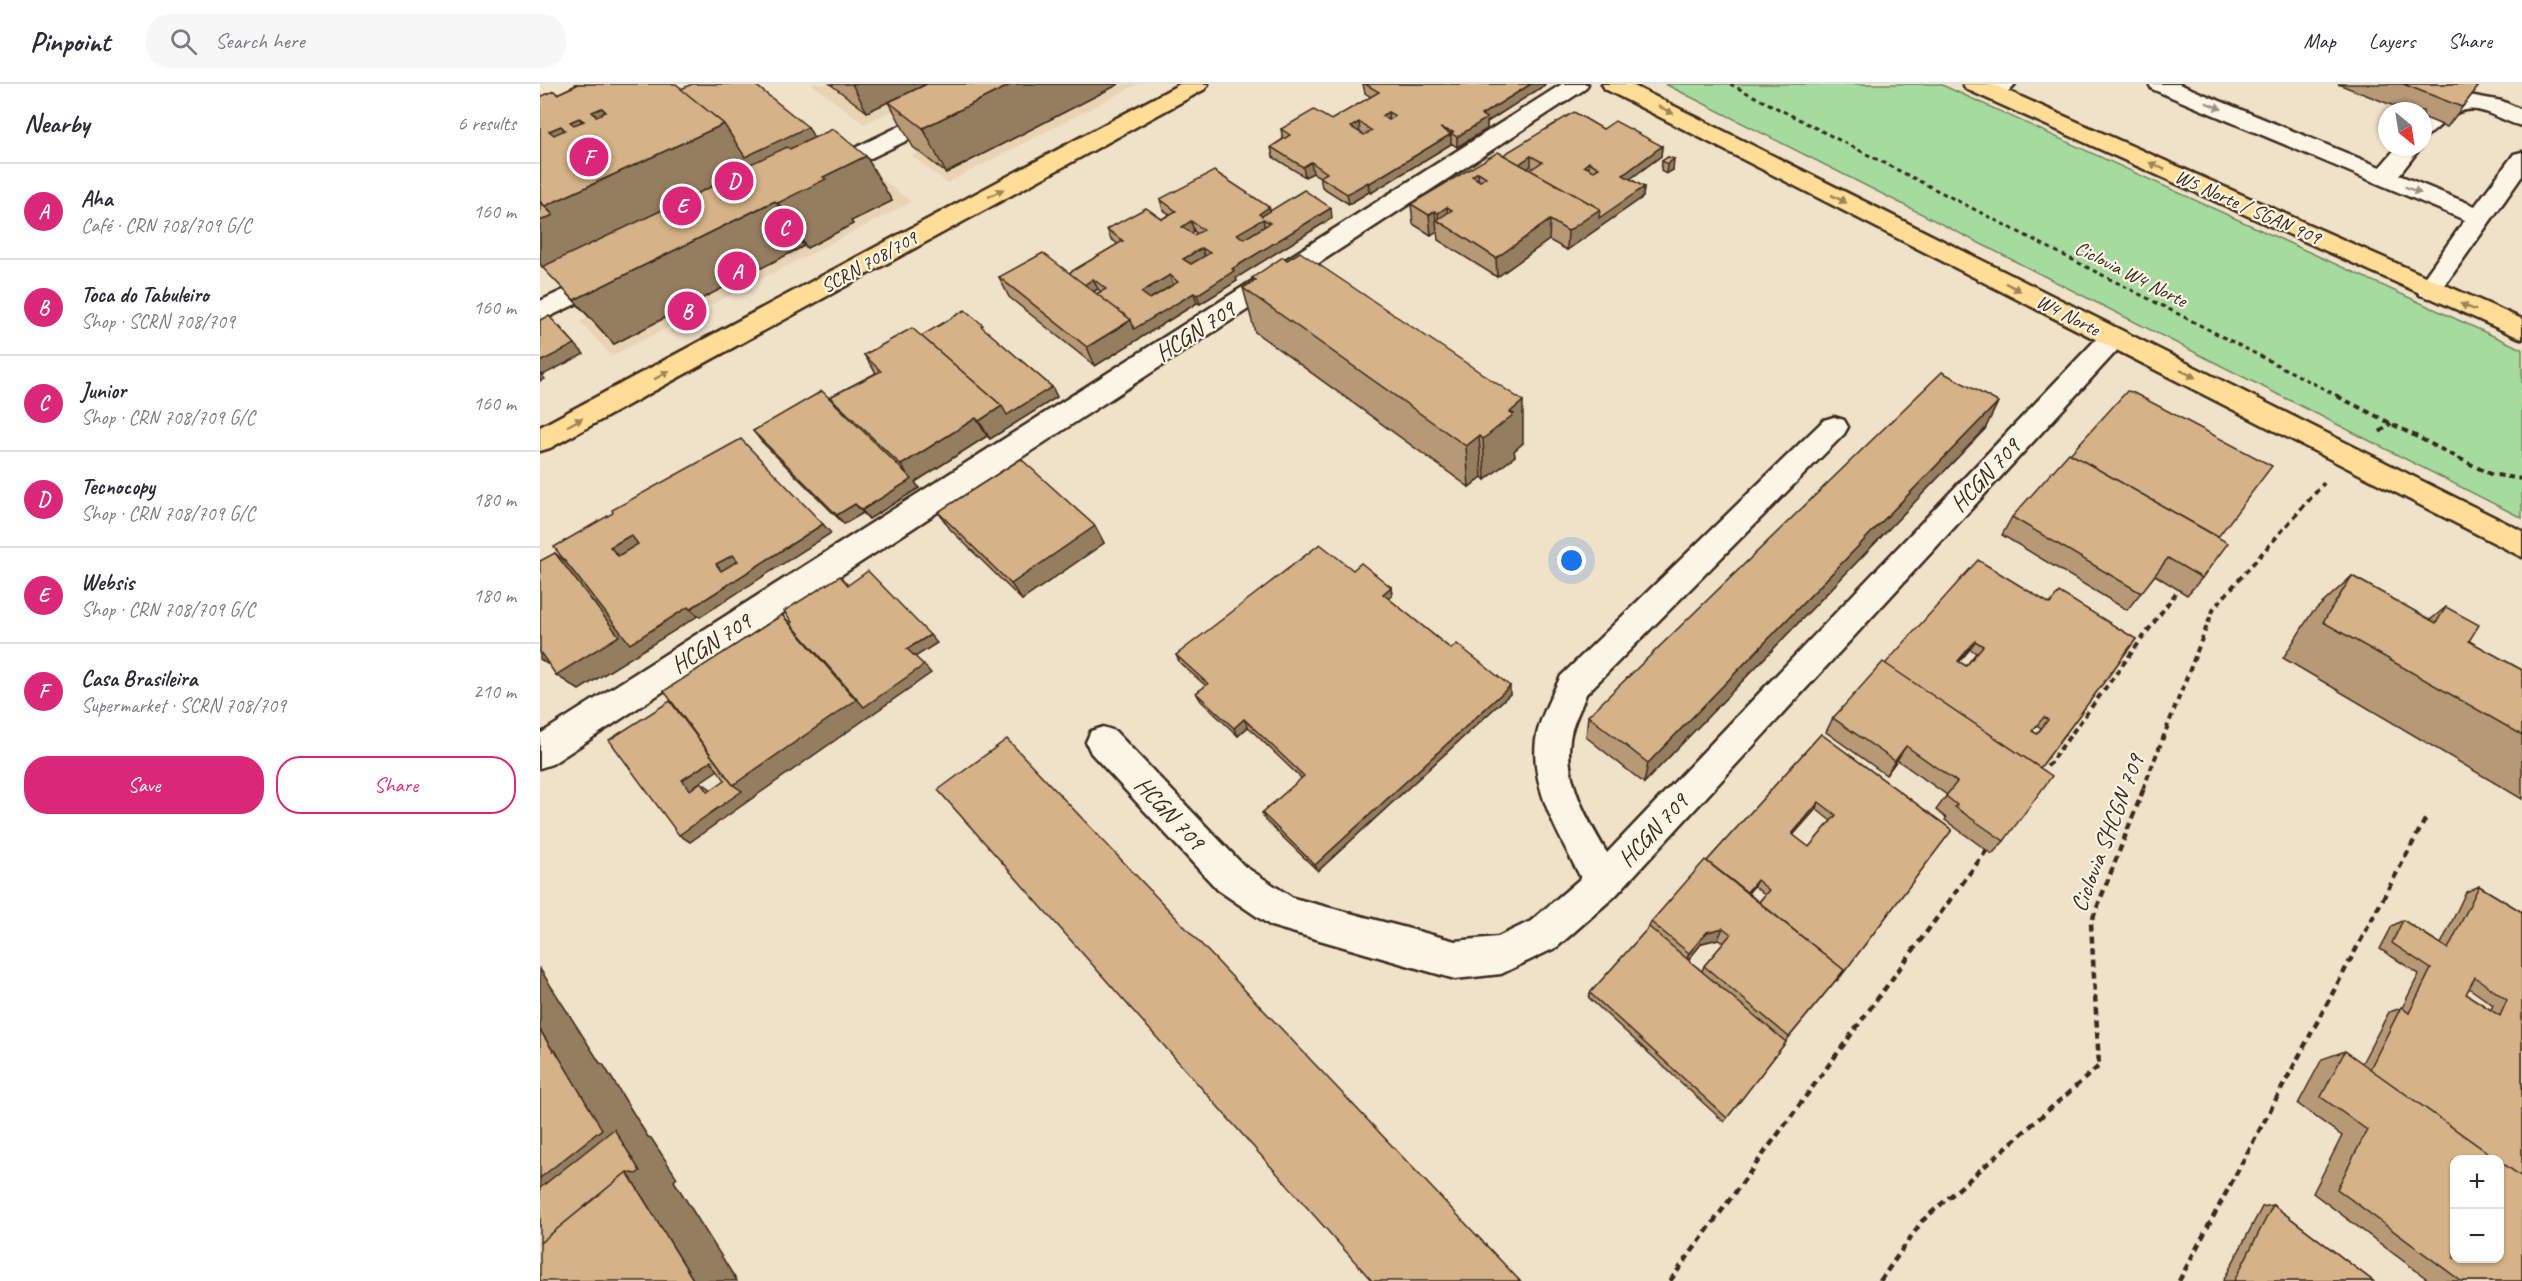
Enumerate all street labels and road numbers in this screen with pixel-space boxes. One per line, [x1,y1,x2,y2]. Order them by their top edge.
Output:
street label: W5 Norte / SGAN 909 [2171,164,2326,251]
street label: SCRN 708/709 [816,224,923,299]
street label: Ciclovia W4 Norte [2071,235,2192,314]
street label: W4 Norte [2032,289,2105,342]
street label: HCGN 709 [1149,293,1243,368]
street label: HCGN 709 [1943,430,2028,518]
street label: HCGN 709 [665,605,759,680]
street label: Ciclovia SHCGN 709 [2063,748,2152,916]
street label: HCGN 709 [1128,770,1213,858]
street label: HCGN 709 [1611,785,1696,873]

